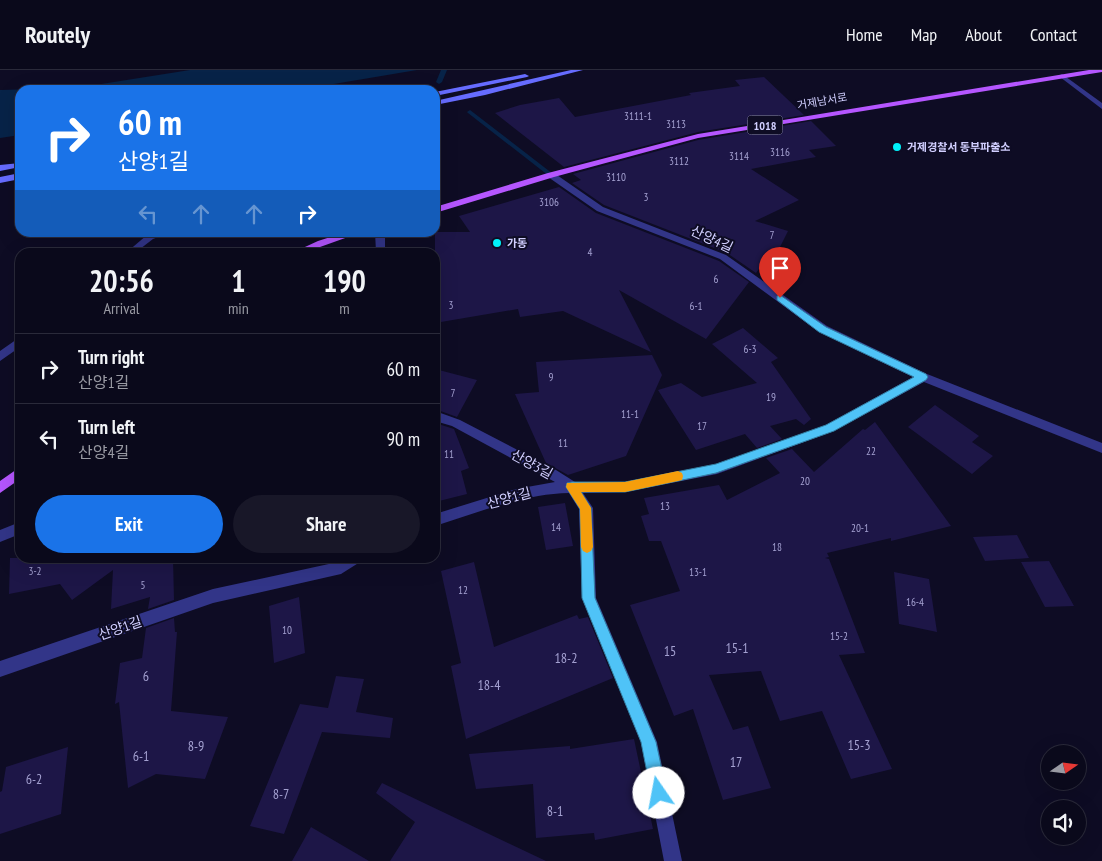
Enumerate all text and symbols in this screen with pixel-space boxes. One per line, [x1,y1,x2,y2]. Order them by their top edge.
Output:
text: Routely [25,19,90,50]
text: Home [846,23,883,46]
text: Map [911,23,937,46]
text: About [965,23,1002,46]
text: Contact [1030,23,1077,46]
street label: 거제남서로 [796,90,848,112]
text: 60 m [118,99,182,145]
icon: right [35,105,100,170]
house number: 3111-1 [624,109,652,123]
road number: 1018 [748,116,782,134]
house number: 3113 [666,117,686,131]
place label: 거제경찰서 동부파출소 [907,140,1010,154]
marker: 거제경찰서 동부파출소 [891,141,903,153]
house number: 3116 [770,145,790,159]
text: 산양1길 [118,147,189,175]
house number: 3114 [729,149,749,163]
house number: 3112 [669,154,689,168]
house number: 3110 [606,170,626,184]
house number: 3 [644,190,649,204]
house number: 3106 [539,195,559,209]
icon: left [134,200,162,228]
icon: ahead [187,200,215,228]
icon: ahead [240,200,268,228]
icon: right [293,200,321,228]
street label: 산양4길 [688,221,736,257]
house number: 7 [770,228,775,242]
place label: 가동 [507,236,527,250]
marker: 가동 [491,237,503,249]
house number: 4 [588,245,593,259]
pin [759,247,801,298]
icon: arrive [766,254,794,282]
text: 20:56 [89,261,154,300]
text: 1 [231,261,246,300]
text: 190 [323,261,366,300]
house number: 6 [714,272,719,286]
text: Arrival [103,298,140,318]
text: min [228,298,249,318]
text: m [339,298,350,318]
house number: 3 [449,298,454,312]
house number: 6-1 [689,299,703,313]
house number: 6-3 [743,342,757,356]
text: Turn right [78,345,144,369]
icon: right [35,355,63,383]
text: 60 m [387,357,420,381]
house number: 9 [549,370,554,384]
text: 산양1길 [78,372,129,392]
house number: 7 [451,386,456,400]
house number: 19 [766,390,776,404]
house number: 11-1 [621,407,639,421]
text: Turn left [78,415,135,439]
house number: 17 [697,419,707,433]
icon: left [35,425,63,453]
text: 90 m [387,427,420,451]
house number: 11 [558,436,568,450]
text: 산양4길 [78,442,129,462]
house number: 22 [866,444,876,458]
street label: 산양3길 [508,445,556,483]
house number: 11 [444,447,454,461]
house number: 20 [800,474,810,488]
street label: 산양1길 [485,483,533,513]
button: Exit [35,495,223,553]
button: Share [233,495,420,553]
house number: 13 [660,499,670,513]
house number: 14 [551,520,561,534]
house number: 20-1 [851,521,869,535]
house number: 18 [772,540,782,554]
house number: 3-2 [28,564,42,578]
house number: 13-1 [689,565,707,579]
house number: 5 [141,578,146,592]
house number: 12 [458,583,468,597]
house number: 16-4 [906,595,924,609]
street label: 산양1길 [96,612,144,644]
house number: 10 [282,623,292,637]
house number: 15-2 [830,629,848,643]
house number: 15-1 [726,639,748,657]
house number: 15 [664,642,676,660]
house number: 18-2 [555,649,577,667]
house number: 6 [143,667,149,685]
house number: 18-4 [478,676,501,694]
house number: 15-3 [848,736,870,754]
house number: 8-9 [188,737,204,755]
north arrow [1041,745,1086,790]
map controls [1041,745,1086,845]
house number: 6-1 [133,747,149,765]
house number: 17 [730,753,742,771]
position arrow [632,766,684,818]
house number: 6-2 [26,770,42,788]
house number: 8-7 [273,785,289,803]
button: sound [1041,800,1086,845]
house number: 8-1 [547,802,563,820]

